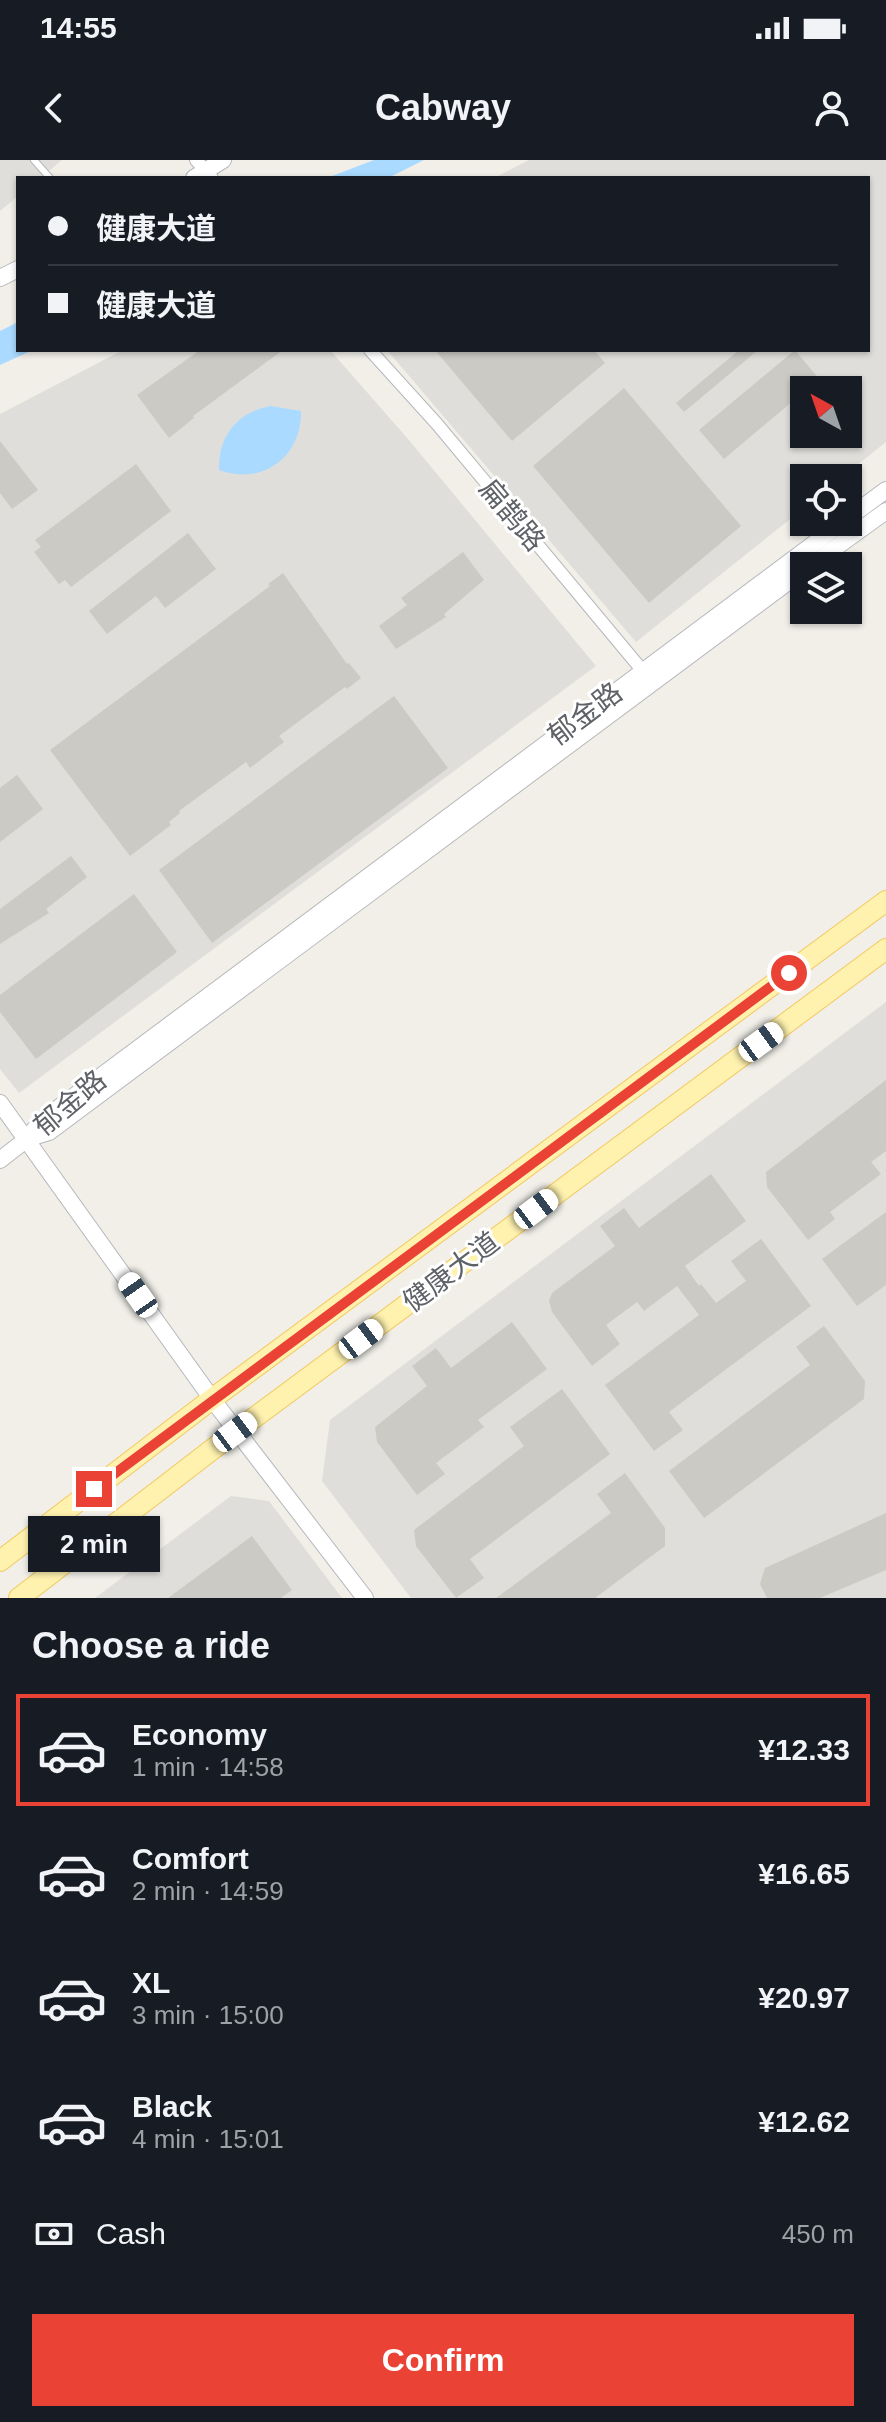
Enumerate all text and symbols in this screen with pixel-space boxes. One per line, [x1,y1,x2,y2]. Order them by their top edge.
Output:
text: 14:55 [40,11,117,44]
icon: back [32,86,76,130]
icon: person [810,86,854,130]
text: Cabway [375,87,511,128]
text: 健康大道 [96,212,216,245]
text: 健康大道 [96,289,216,322]
north arrow [790,376,862,448]
map controls [790,376,862,624]
button: locate [790,464,862,536]
street label: 扁鹊路 [473,473,551,557]
button: layers [790,552,862,624]
street label: 郁金路 [542,676,628,752]
route start [771,955,807,991]
car [735,1018,787,1066]
street label: 郁金路 [28,1064,112,1142]
car [510,1185,562,1233]
street label: 健康大道 [397,1226,505,1318]
car [114,1268,162,1322]
car [335,1315,387,1363]
car [209,1408,261,1456]
route end [76,1471,112,1507]
callout: 2 min [28,1517,160,1573]
text: 2 min [60,1529,128,1559]
text: Choose a ride [32,1625,270,1666]
icon: car [36,1714,108,1786]
text: Economy [132,1718,267,1751]
text: ¥12.33 [758,1733,850,1766]
text: 1 min · 14:58 [132,1752,284,1782]
icon: car [36,1838,108,1910]
text: Comfort [132,1842,249,1875]
text: ¥16.65 [758,1857,850,1890]
text: 2 min · 14:59 [132,1876,284,1906]
icon: car [36,1962,108,2034]
text: XL [132,1966,170,1999]
text: ¥20.97 [758,1981,850,2014]
text: 3 min · 15:00 [132,2000,284,2030]
icon: car [36,2086,108,2158]
text: Black [132,2090,212,2123]
text: ¥12.62 [758,2105,850,2138]
text: 4 min · 15:01 [132,2124,284,2154]
icon: cash [32,2212,76,2256]
text: Cash [96,2217,166,2250]
text: 450 m [782,2219,854,2249]
button: Confirm [32,2314,854,2406]

